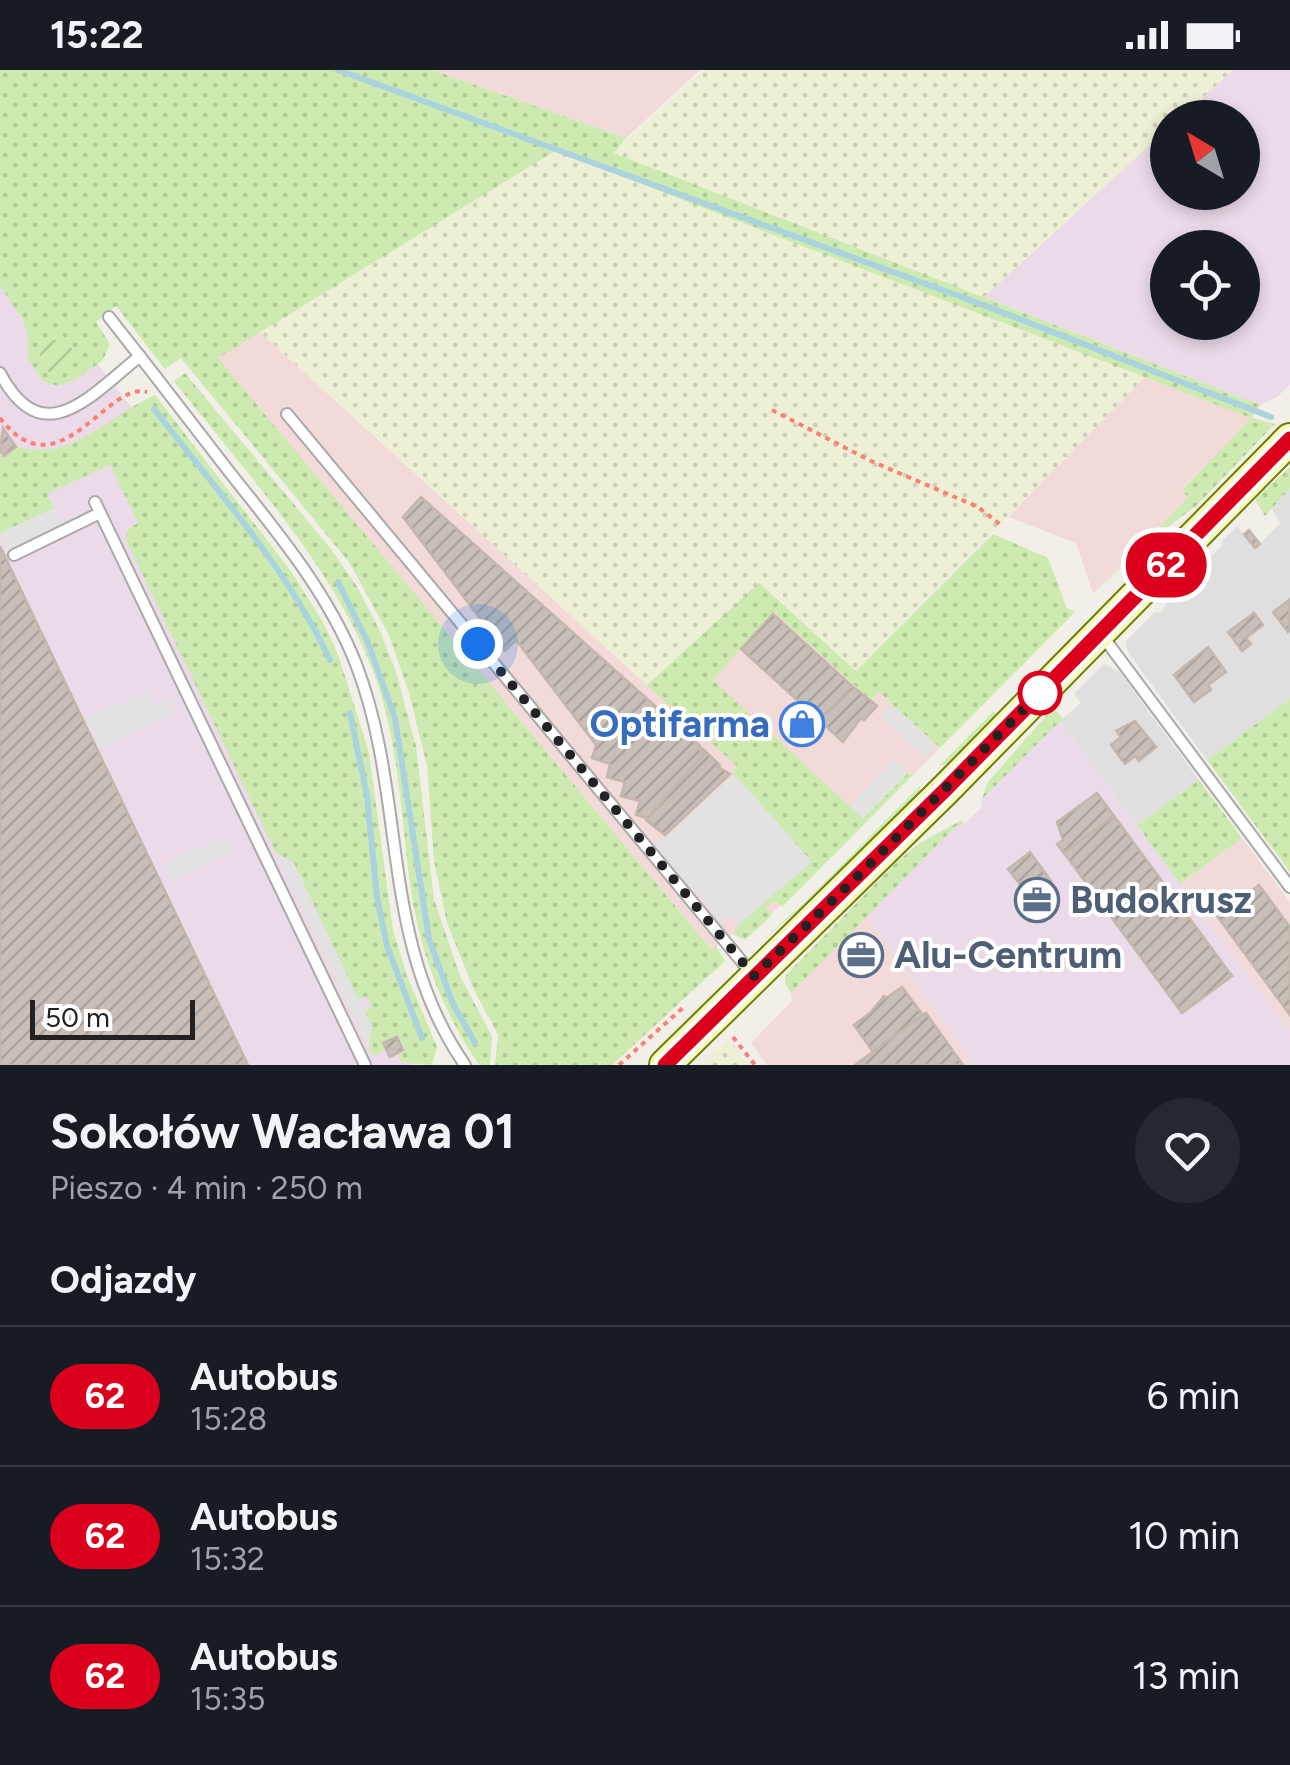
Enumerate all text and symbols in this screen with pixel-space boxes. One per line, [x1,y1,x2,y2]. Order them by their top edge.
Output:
text: 15:22 [50,12,144,58]
north arrow [1150,100,1260,210]
map controls [1150,100,1260,340]
button: locate [1150,230,1260,340]
line badge: 62 [1121,532,1211,598]
text: 62 [1146,544,1186,586]
your location [453,619,503,669]
unlabelled marker [1019,672,1061,714]
place label: Optifarma [589,701,770,747]
shop icon: Optifarma [779,701,825,747]
office icon: Budokrusz [1014,877,1060,923]
place label: Budokrusz [1070,877,1252,923]
office icon: Alu-Centrum [838,932,884,978]
place label: Alu-Centrum [894,932,1122,978]
scale bar [30,995,195,1040]
text: 50 m [45,1000,110,1034]
button: heart [1135,1098,1240,1203]
text: Sokołów Wacława 01 [50,1102,515,1160]
text: Pieszo · 4 min · 250 m [50,1169,363,1207]
text: Odjazdy [50,1257,196,1303]
text: Autobus [190,1354,338,1400]
text: 6 min [1147,1373,1240,1419]
text: 62 [85,1375,125,1417]
text: 15:28 [190,1400,267,1438]
text: Autobus [190,1494,338,1540]
text: 10 min [1128,1513,1240,1559]
text: 62 [85,1515,125,1557]
text: 15:32 [190,1540,265,1578]
text: Autobus [190,1634,338,1680]
text: 13 min [1132,1653,1240,1699]
text: 62 [85,1655,125,1697]
text: 15:35 [190,1680,266,1718]

